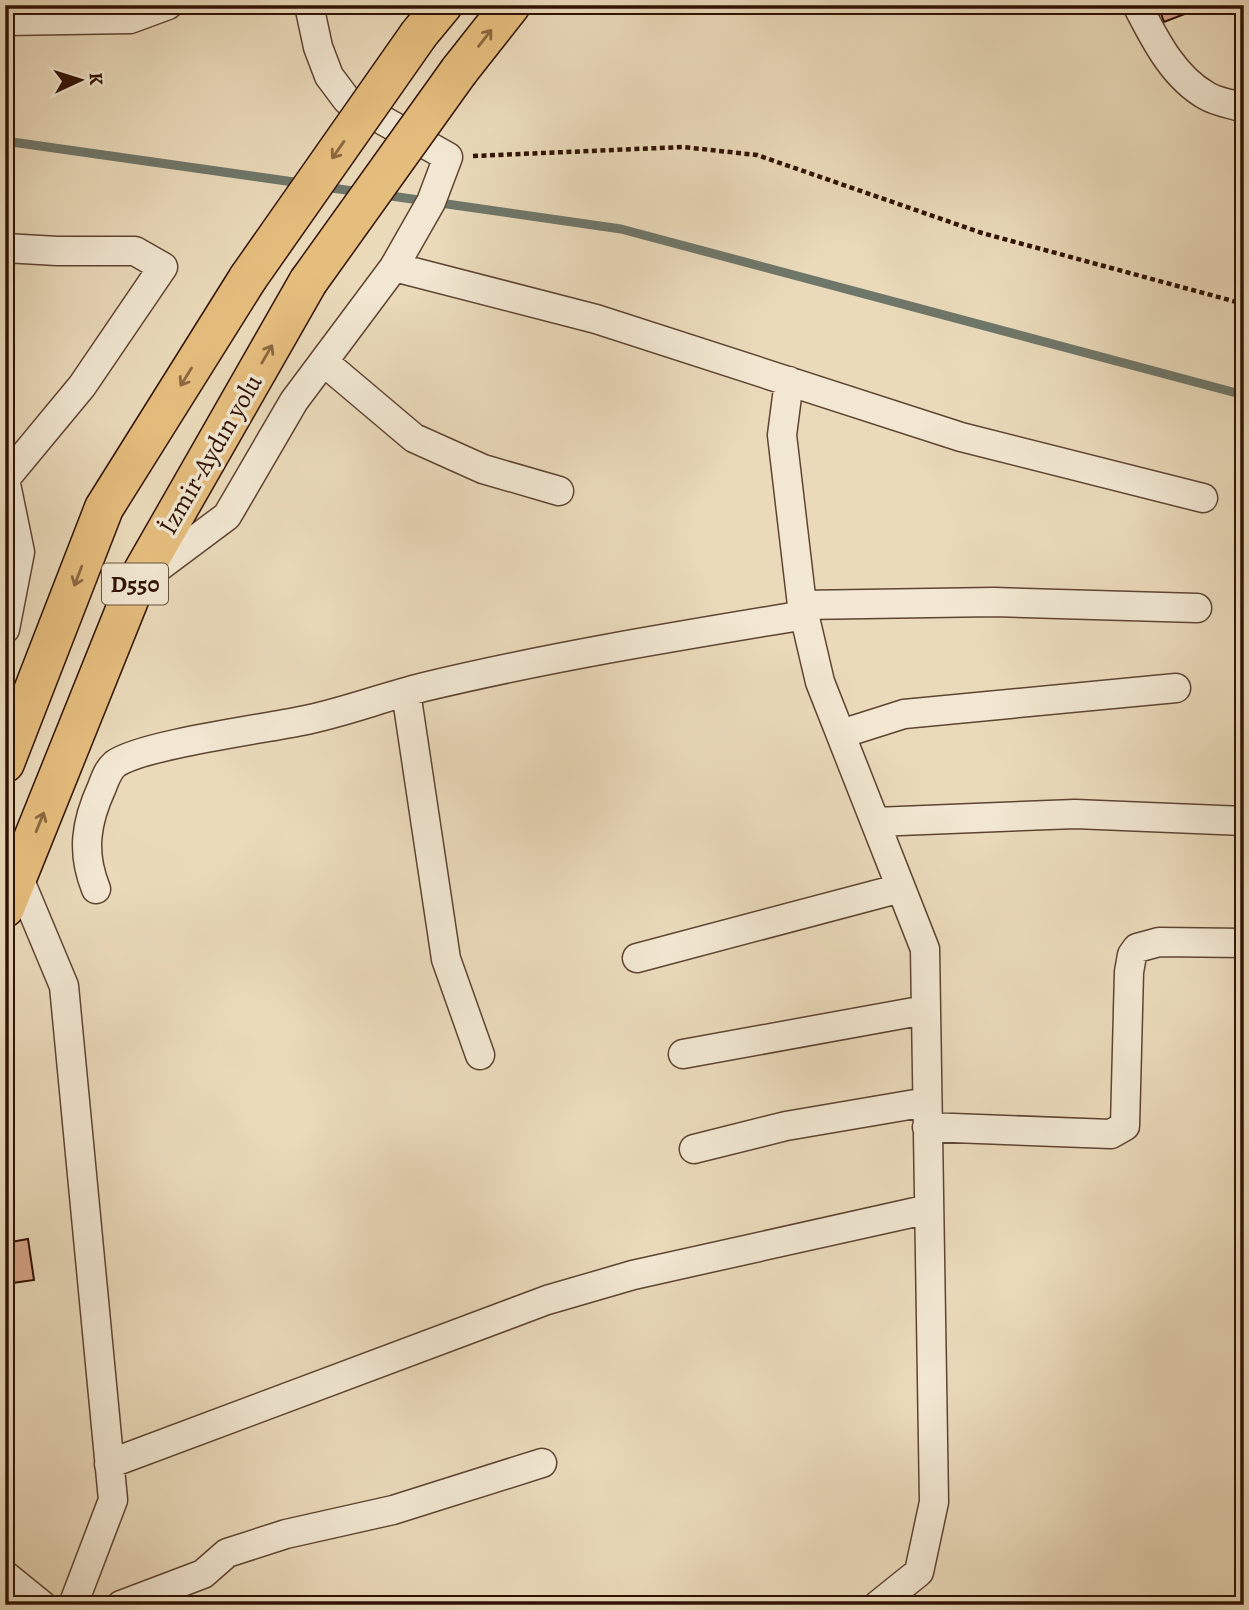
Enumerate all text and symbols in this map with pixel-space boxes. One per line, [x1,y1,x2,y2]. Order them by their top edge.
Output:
one-way arrow [477,30,492,48]
north arrow [46,46,116,116]
text: K [83,72,109,87]
one-way arrow [331,140,345,159]
one-way arrow [260,344,274,364]
street label: İzmir-Aydın yolu [150,367,271,541]
one-way arrow [179,367,193,387]
road number: D550 [102,564,168,604]
one-way arrow [70,565,83,587]
one-way arrow [34,811,47,833]

